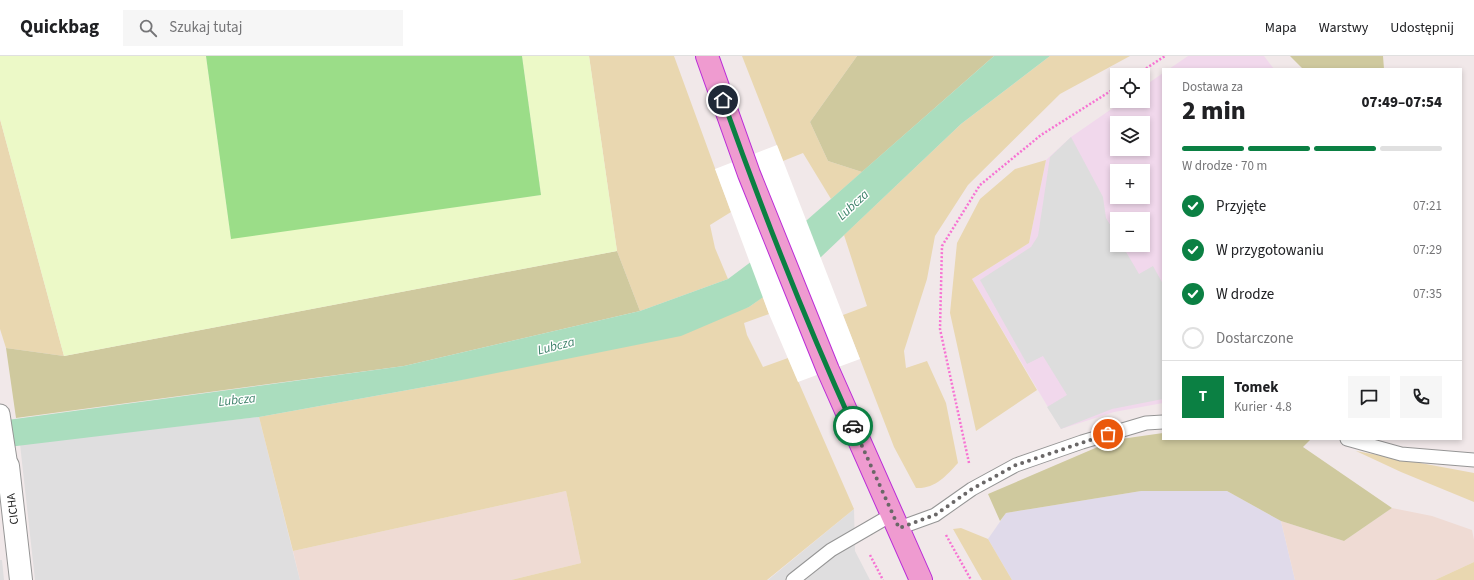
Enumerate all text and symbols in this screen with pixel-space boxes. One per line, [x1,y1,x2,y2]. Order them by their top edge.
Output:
search box [123,10,403,46]
text: Quickbag [20,14,99,41]
icon: search [137,17,159,39]
text: Szukaj tutaj [169,17,242,38]
text: Mapa [1265,18,1297,38]
text: Warstwy [1319,18,1368,38]
text: Udostępnij [1390,18,1454,38]
map controls [1110,68,1150,252]
button: locate [1110,68,1150,108]
text: Dostawa za [1182,78,1243,96]
pin [706,83,740,117]
icon: home [712,89,734,111]
text: 2 min [1182,92,1246,129]
text: 07:49–07:54 [1361,92,1442,113]
button: layers [1110,116,1150,156]
text: W drodze · 70 m [1182,157,1267,175]
button: + [1110,164,1150,204]
water label: Lubcza [833,186,873,224]
icon: check [1182,195,1204,217]
text: Przyjęte [1216,196,1266,217]
text: 07:21 [1413,197,1442,215]
button: − [1110,212,1150,252]
icon: check [1182,239,1204,261]
text: W przygotowaniu [1216,240,1324,261]
text: 07:29 [1413,241,1442,259]
icon: check [1182,283,1204,305]
text: W drodze [1216,284,1274,305]
text: 07:35 [1413,285,1442,303]
text: Dostarczone [1216,328,1294,349]
water label: Lubcza [536,333,576,359]
button: chat [1348,376,1390,418]
button: phone [1400,376,1442,418]
text: Tomek [1234,377,1278,398]
text: T [1199,386,1207,407]
water label: Lubcza [217,389,257,411]
text: Kurier · 4.8 [1234,398,1292,416]
courier [833,406,873,446]
icon: car [842,415,864,437]
pin [1091,417,1125,451]
icon: bag [1097,423,1119,445]
street label: CICHA [3,492,23,526]

